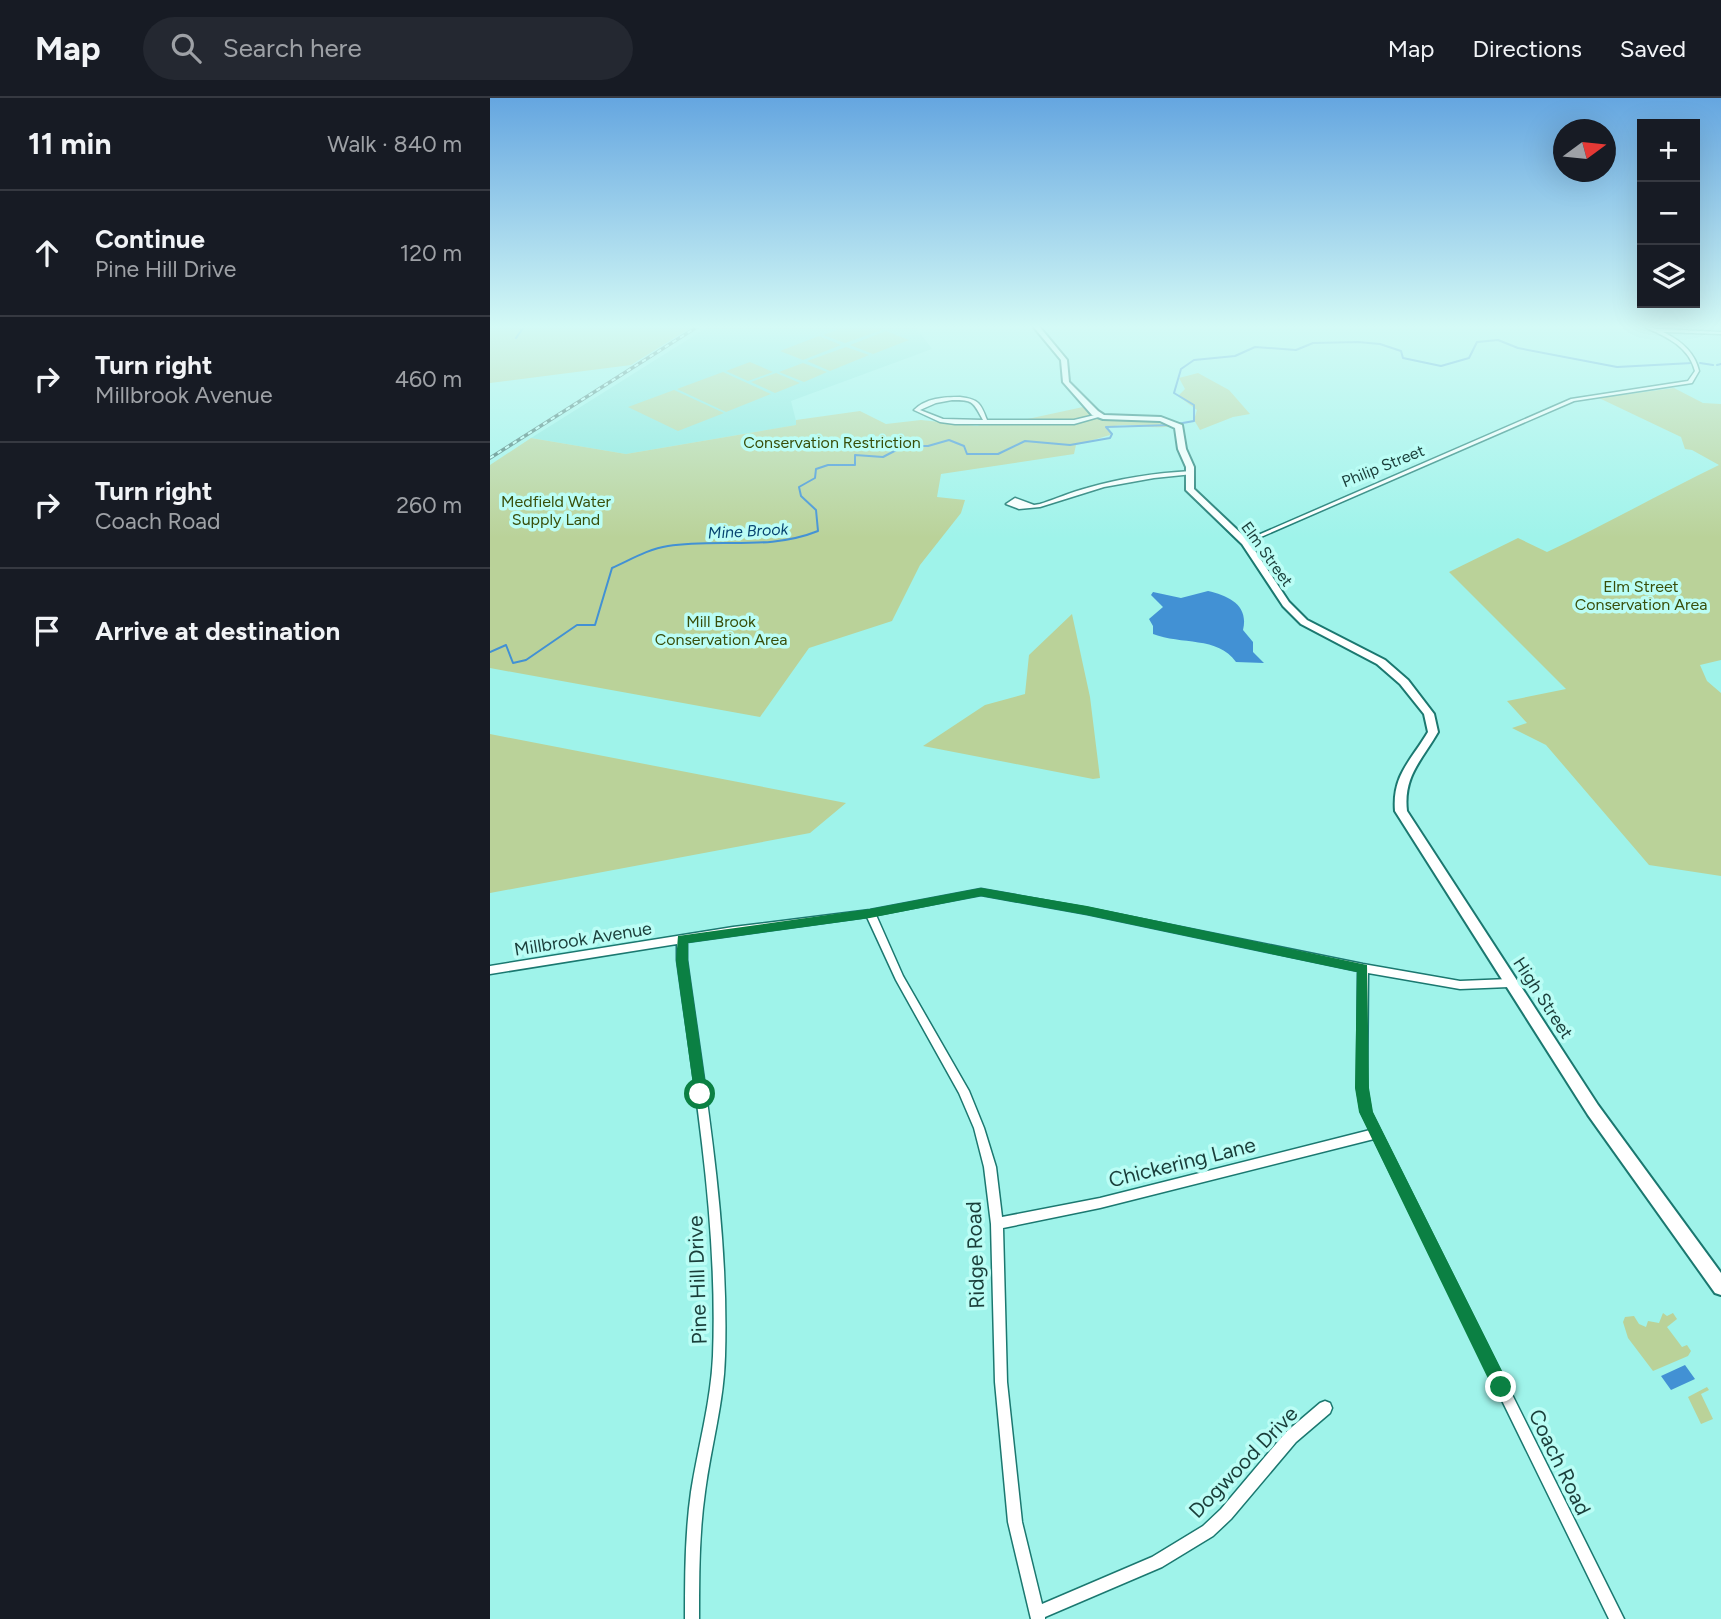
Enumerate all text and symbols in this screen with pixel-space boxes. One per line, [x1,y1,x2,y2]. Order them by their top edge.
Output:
search box [143,17,633,80]
text: Map [35,29,101,68]
icon: search [167,29,205,67]
text: Search here [223,32,362,64]
text: Map [1388,34,1434,63]
text: Directions [1472,34,1582,63]
text: Saved [1620,34,1686,63]
north arrow [1553,119,1616,182]
map controls [1637,119,1700,308]
button: + [1637,119,1700,182]
text: 11 min [28,125,112,162]
text: Walk · 840 m [327,130,462,158]
button: − [1637,182,1700,245]
text: Continue [95,223,205,255]
icon: ahead [28,234,66,272]
text: 120 m [400,239,462,267]
button: layers [1637,245,1700,308]
text: Pine Hill Drive [95,255,236,283]
text: Turn right [95,349,212,381]
icon: right [28,360,66,398]
text: 460 m [395,365,462,393]
text: Millbrook Avenue [95,381,272,409]
park label: Conservation Restriction [743,433,921,452]
street label: Philip Street [1339,441,1427,491]
text: Turn right [95,475,212,507]
icon: right [28,486,66,524]
text: 260 m [396,491,462,519]
park label: Medfield Water Supply Land [501,492,612,529]
text: Coach Road [95,507,221,535]
street label: Elm Street [1237,518,1297,590]
water label: Mine Brook [707,519,790,543]
park label: Elm Street Conservation Area [1575,577,1707,614]
icon: arrive [28,612,66,650]
park label: Mill Brook Conservation Area [655,612,787,649]
text: Arrive at destination [95,615,340,647]
street label: Millbrook Avenue [513,917,653,961]
street label: High Street [1508,953,1578,1043]
route start [684,1078,715,1109]
street label: Chickering Lane [1106,1132,1258,1192]
street label: Ridge Road [961,1201,989,1309]
street label: Pine Hill Drive [682,1215,712,1345]
route end [1485,1371,1516,1402]
street label: Dogwood Drive [1183,1401,1303,1523]
street label: Coach Road [1524,1405,1596,1519]

